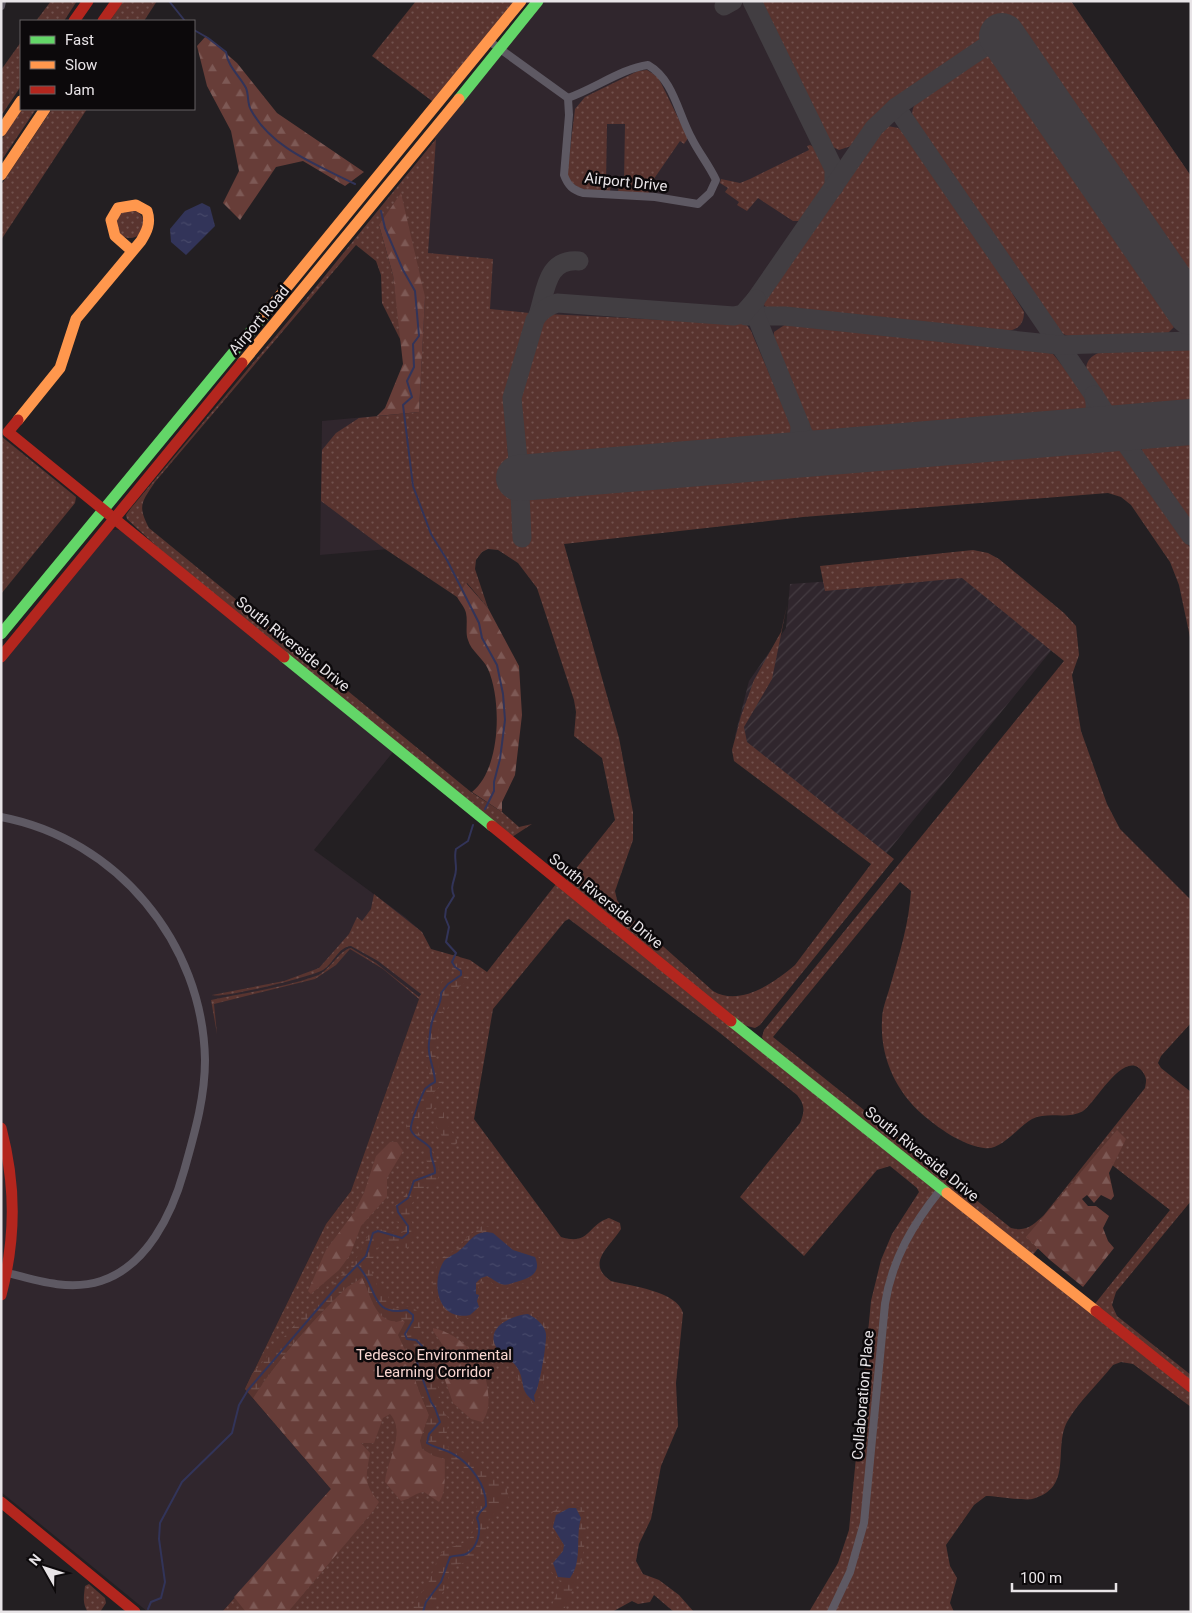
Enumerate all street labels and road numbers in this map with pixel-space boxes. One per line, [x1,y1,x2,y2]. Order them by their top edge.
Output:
street label: Airport Drive [584,169,668,195]
street label: Airport Road [225,282,293,358]
street label: South Riverside Drive [233,593,353,695]
street label: South Riverside Drive [546,850,666,952]
street label: South Riverside Drive [862,1103,982,1205]
street label: Collaboration Place [848,1329,878,1460]

